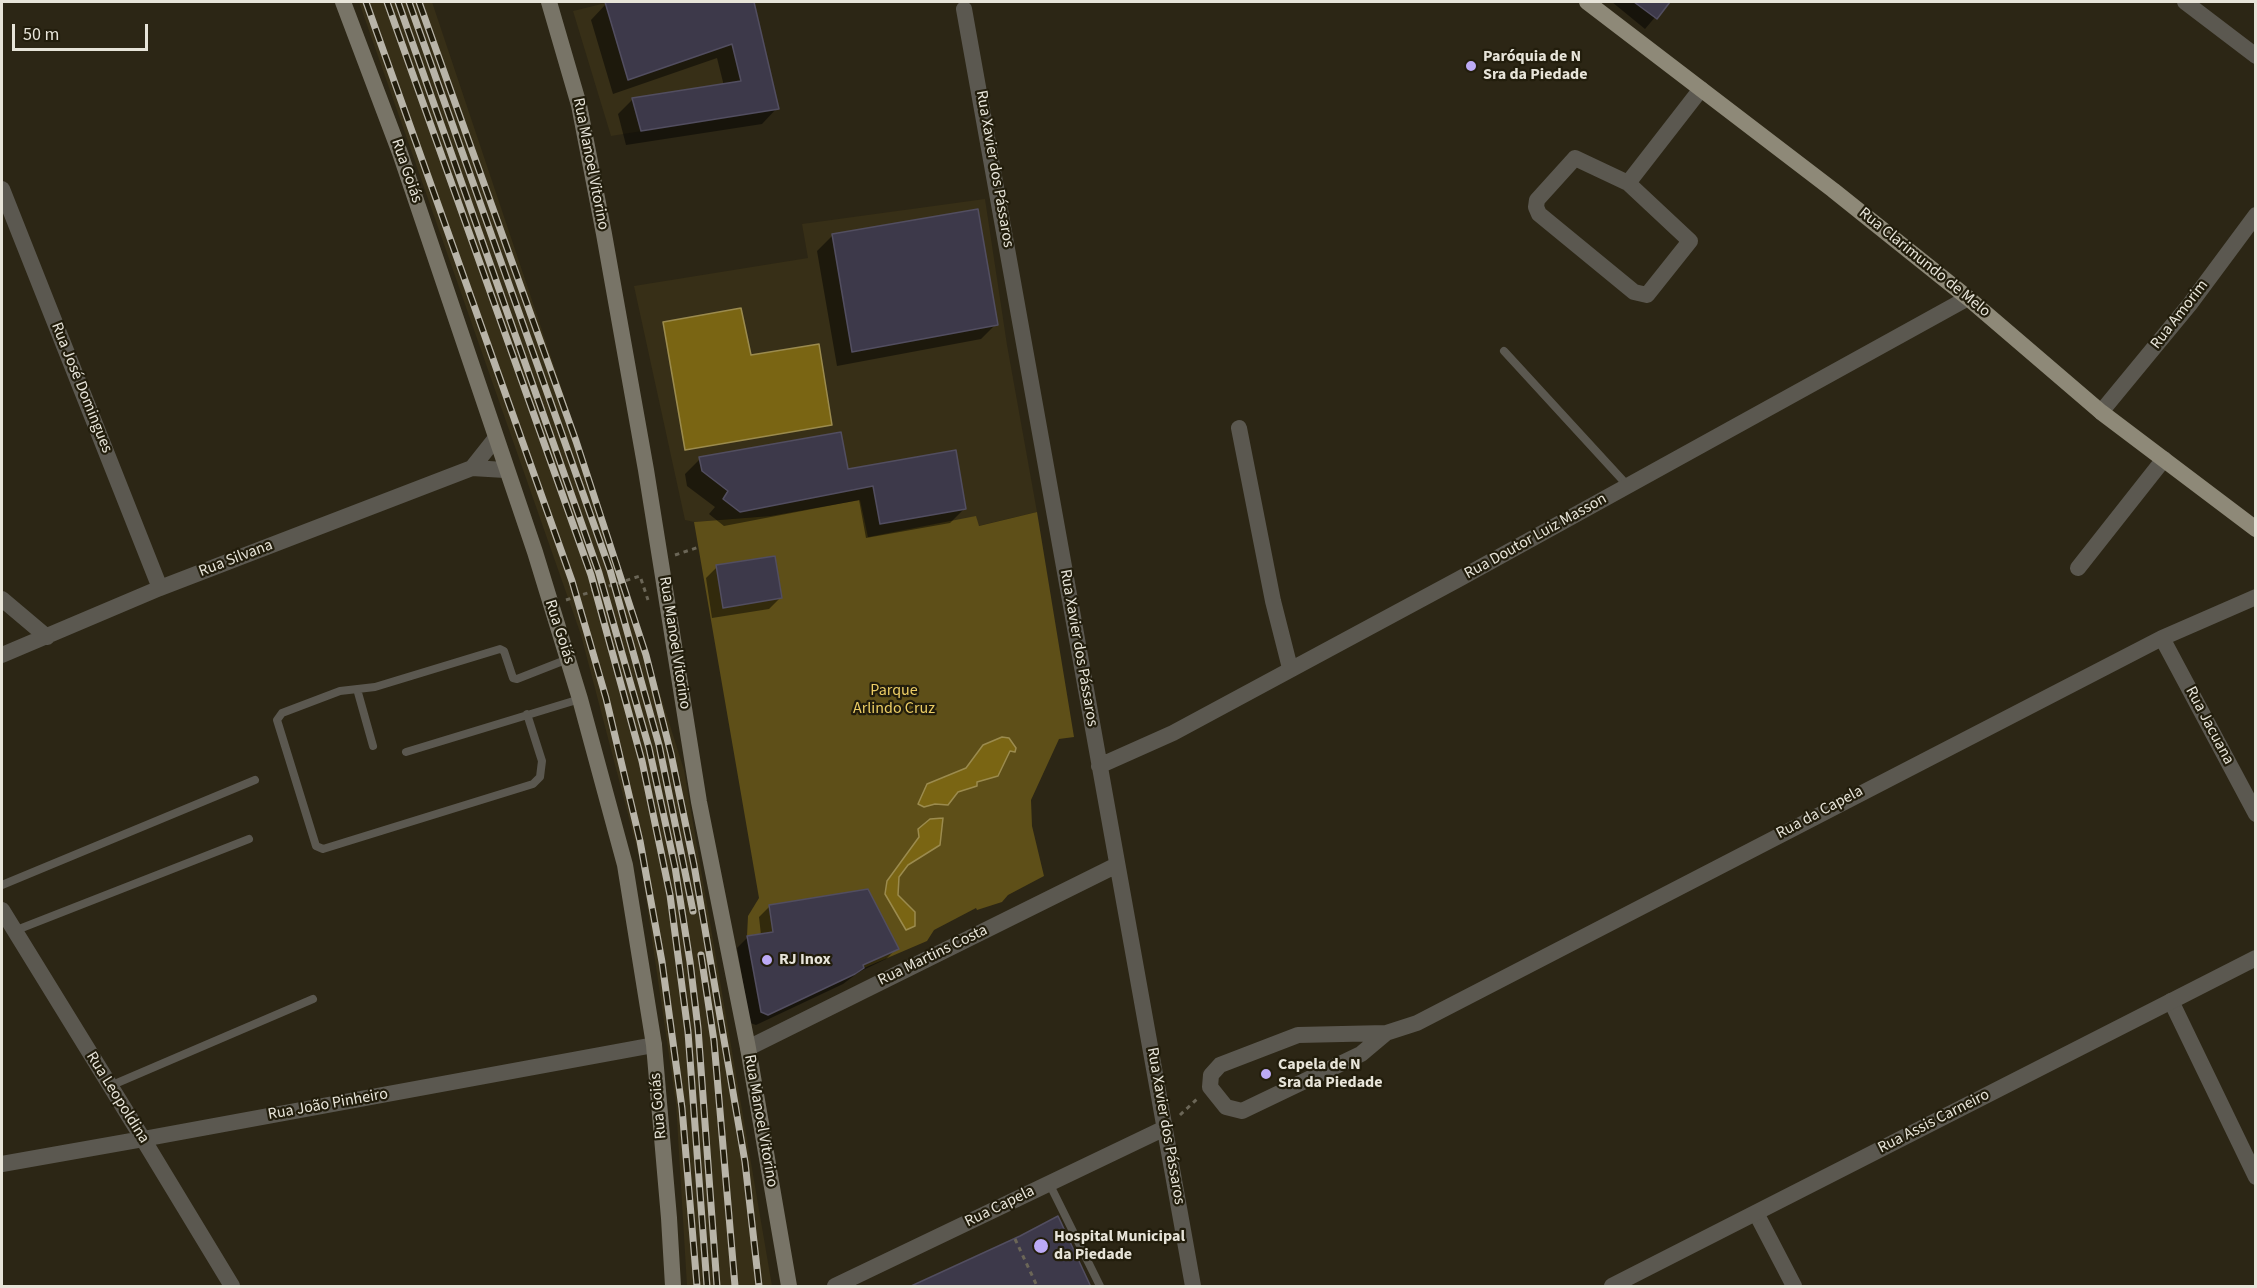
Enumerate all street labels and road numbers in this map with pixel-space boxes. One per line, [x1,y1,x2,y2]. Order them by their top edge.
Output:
street label: Rua Xavier dos Pássaros [971,89,1017,249]
street label: Rua Manoel Vitorino [568,96,612,232]
street label: Rua Goiás [386,137,426,205]
street label: Rua Clarimundo de Melo [1854,204,1994,322]
street label: Rua Amorim [2147,277,2213,353]
street label: Rua José Domingues [46,320,116,456]
street label: Rua Doutor Luiz Masson [1462,490,1610,584]
street label: Rua Silvana [196,536,276,582]
street label: Rua Xavier dos Pássaros [1055,568,1101,728]
street label: Rua Manoel Vitorino [654,575,694,711]
street label: Rua Goiás [540,597,578,667]
street label: Rua Jacuana [2180,684,2238,768]
street label: Rua da Capela [1773,782,1867,844]
street label: Rua Martins Costa [875,921,991,991]
street label: Rua Xavier dos Pássaros [1142,1046,1188,1206]
street label: Rua Leopoldina [81,1049,153,1147]
street label: Rua Manoel Vitorino [739,1053,781,1189]
street label: Rua Goiás [647,1072,671,1140]
street label: Rua João Pinheiro [267,1085,389,1125]
street label: Rua Assis Carneiro [1875,1086,1993,1158]
street label: Rua Capela [962,1182,1038,1232]

